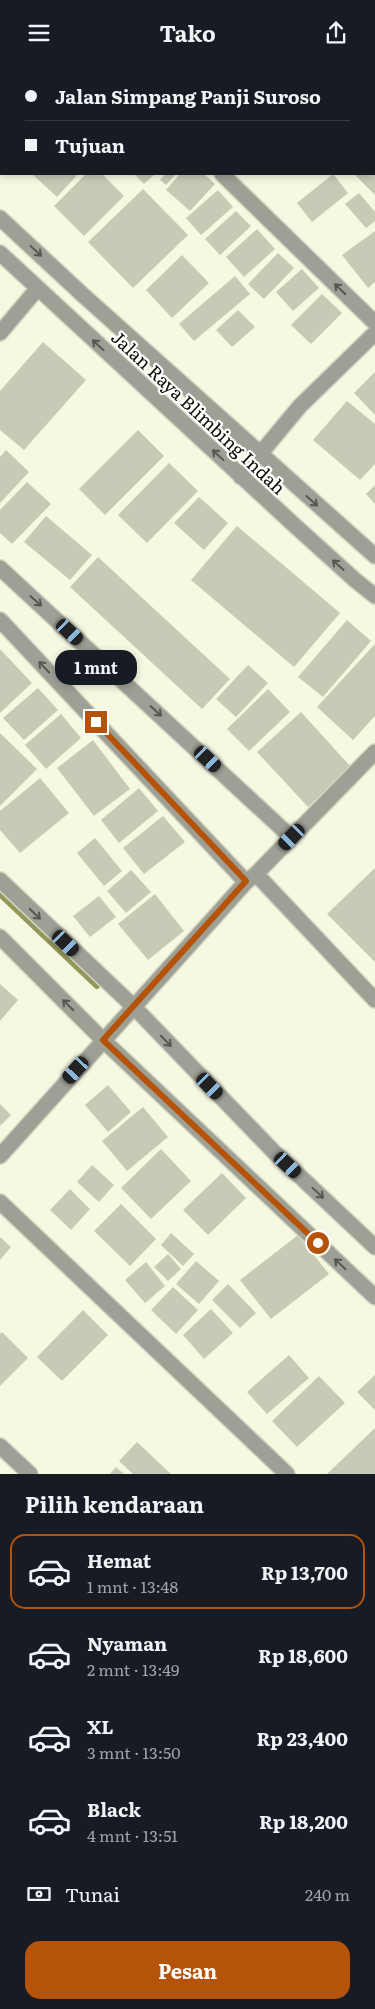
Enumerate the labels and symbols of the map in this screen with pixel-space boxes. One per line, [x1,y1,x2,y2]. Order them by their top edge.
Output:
one-way arrow [29,245,42,257]
one-way arrow [334,283,346,295]
street label: Jalan Raya Blimbing Indah [106,324,292,500]
one-way arrow [92,339,105,350]
one-way arrow [211,449,224,461]
one-way arrow [305,495,318,507]
one-way arrow [331,559,344,570]
one-way arrow [29,595,42,607]
car [53,616,86,648]
callout: 1 mnt [55,649,137,685]
one-way arrow [38,661,50,674]
one-way arrow [149,705,162,717]
route end [85,711,107,733]
car [191,743,224,775]
car [276,821,307,853]
one-way arrow [29,908,42,920]
car [49,927,82,959]
one-way arrow [63,1000,75,1012]
one-way arrow [160,1035,172,1047]
car [60,1054,91,1086]
car [194,1070,225,1102]
car [271,1149,304,1181]
one-way arrow [312,1188,325,1199]
route start [307,1232,329,1254]
one-way arrow [333,1258,346,1270]

